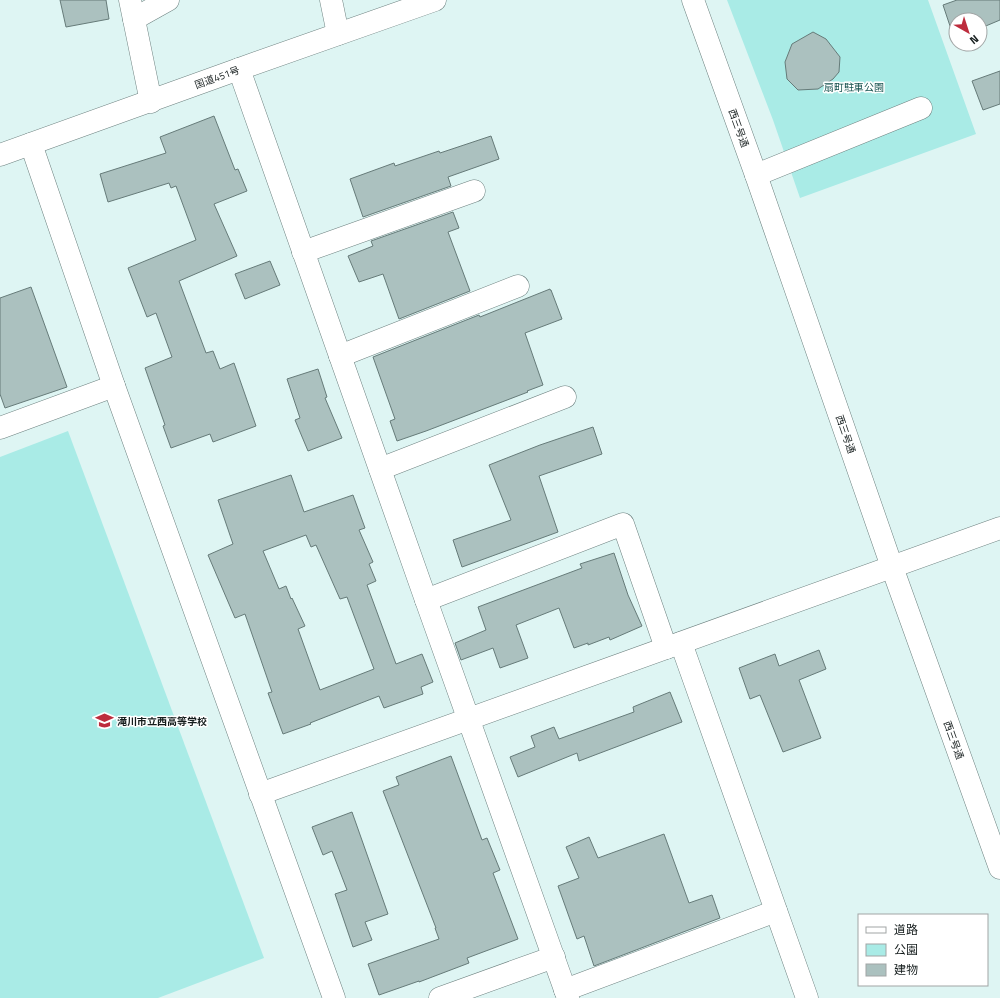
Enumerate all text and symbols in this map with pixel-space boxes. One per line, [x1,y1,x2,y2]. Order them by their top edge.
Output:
north arrow [948,12,988,52]
text: N [966,31,982,48]
street label: 国道451号 [193,62,242,93]
park label: 扇町駐車公園 [824,80,884,95]
street label: 西三号通 [725,107,752,150]
street label: 西三号通 [832,413,859,456]
school or university icon: 滝川市立西高等学校 [94,711,114,731]
place label: 滝川市立西高等学校 [117,714,207,729]
street label: 西三号通 [940,719,967,762]
legend [858,914,988,986]
text: 道路 [894,920,918,939]
text: 公園 [894,940,918,959]
text: 建物 [894,960,918,979]

